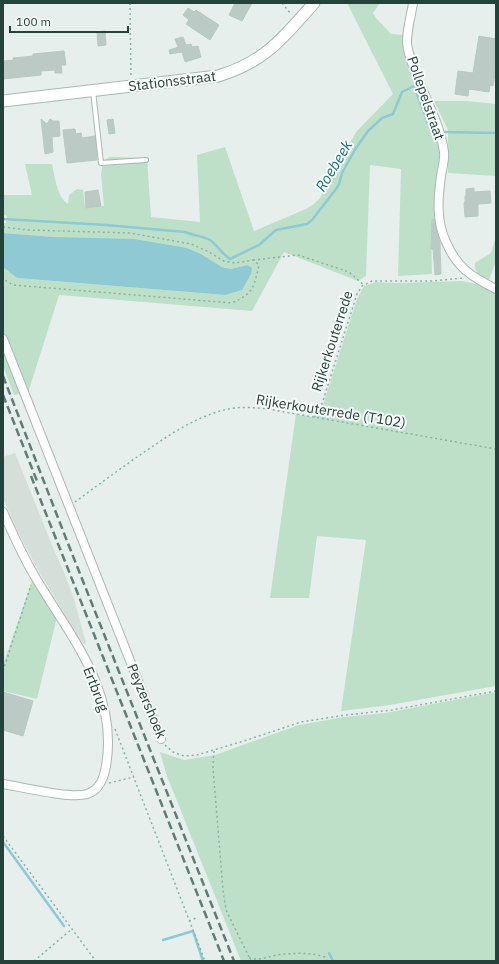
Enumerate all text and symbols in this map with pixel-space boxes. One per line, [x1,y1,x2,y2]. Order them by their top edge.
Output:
scale bar [10,8,128,34]
text: 100 m [16,14,51,29]
street label: Pollepelstraat [403,54,449,142]
street label: Stationsstraat [127,67,217,95]
water label: Roebeek [311,136,356,195]
street label: Rijkerkouterrede [307,288,357,394]
street label: Rijkerkouterrede (T102) [255,390,407,432]
street label: Peyzershoek [123,661,171,742]
street label: Ertbrug [79,664,113,715]

